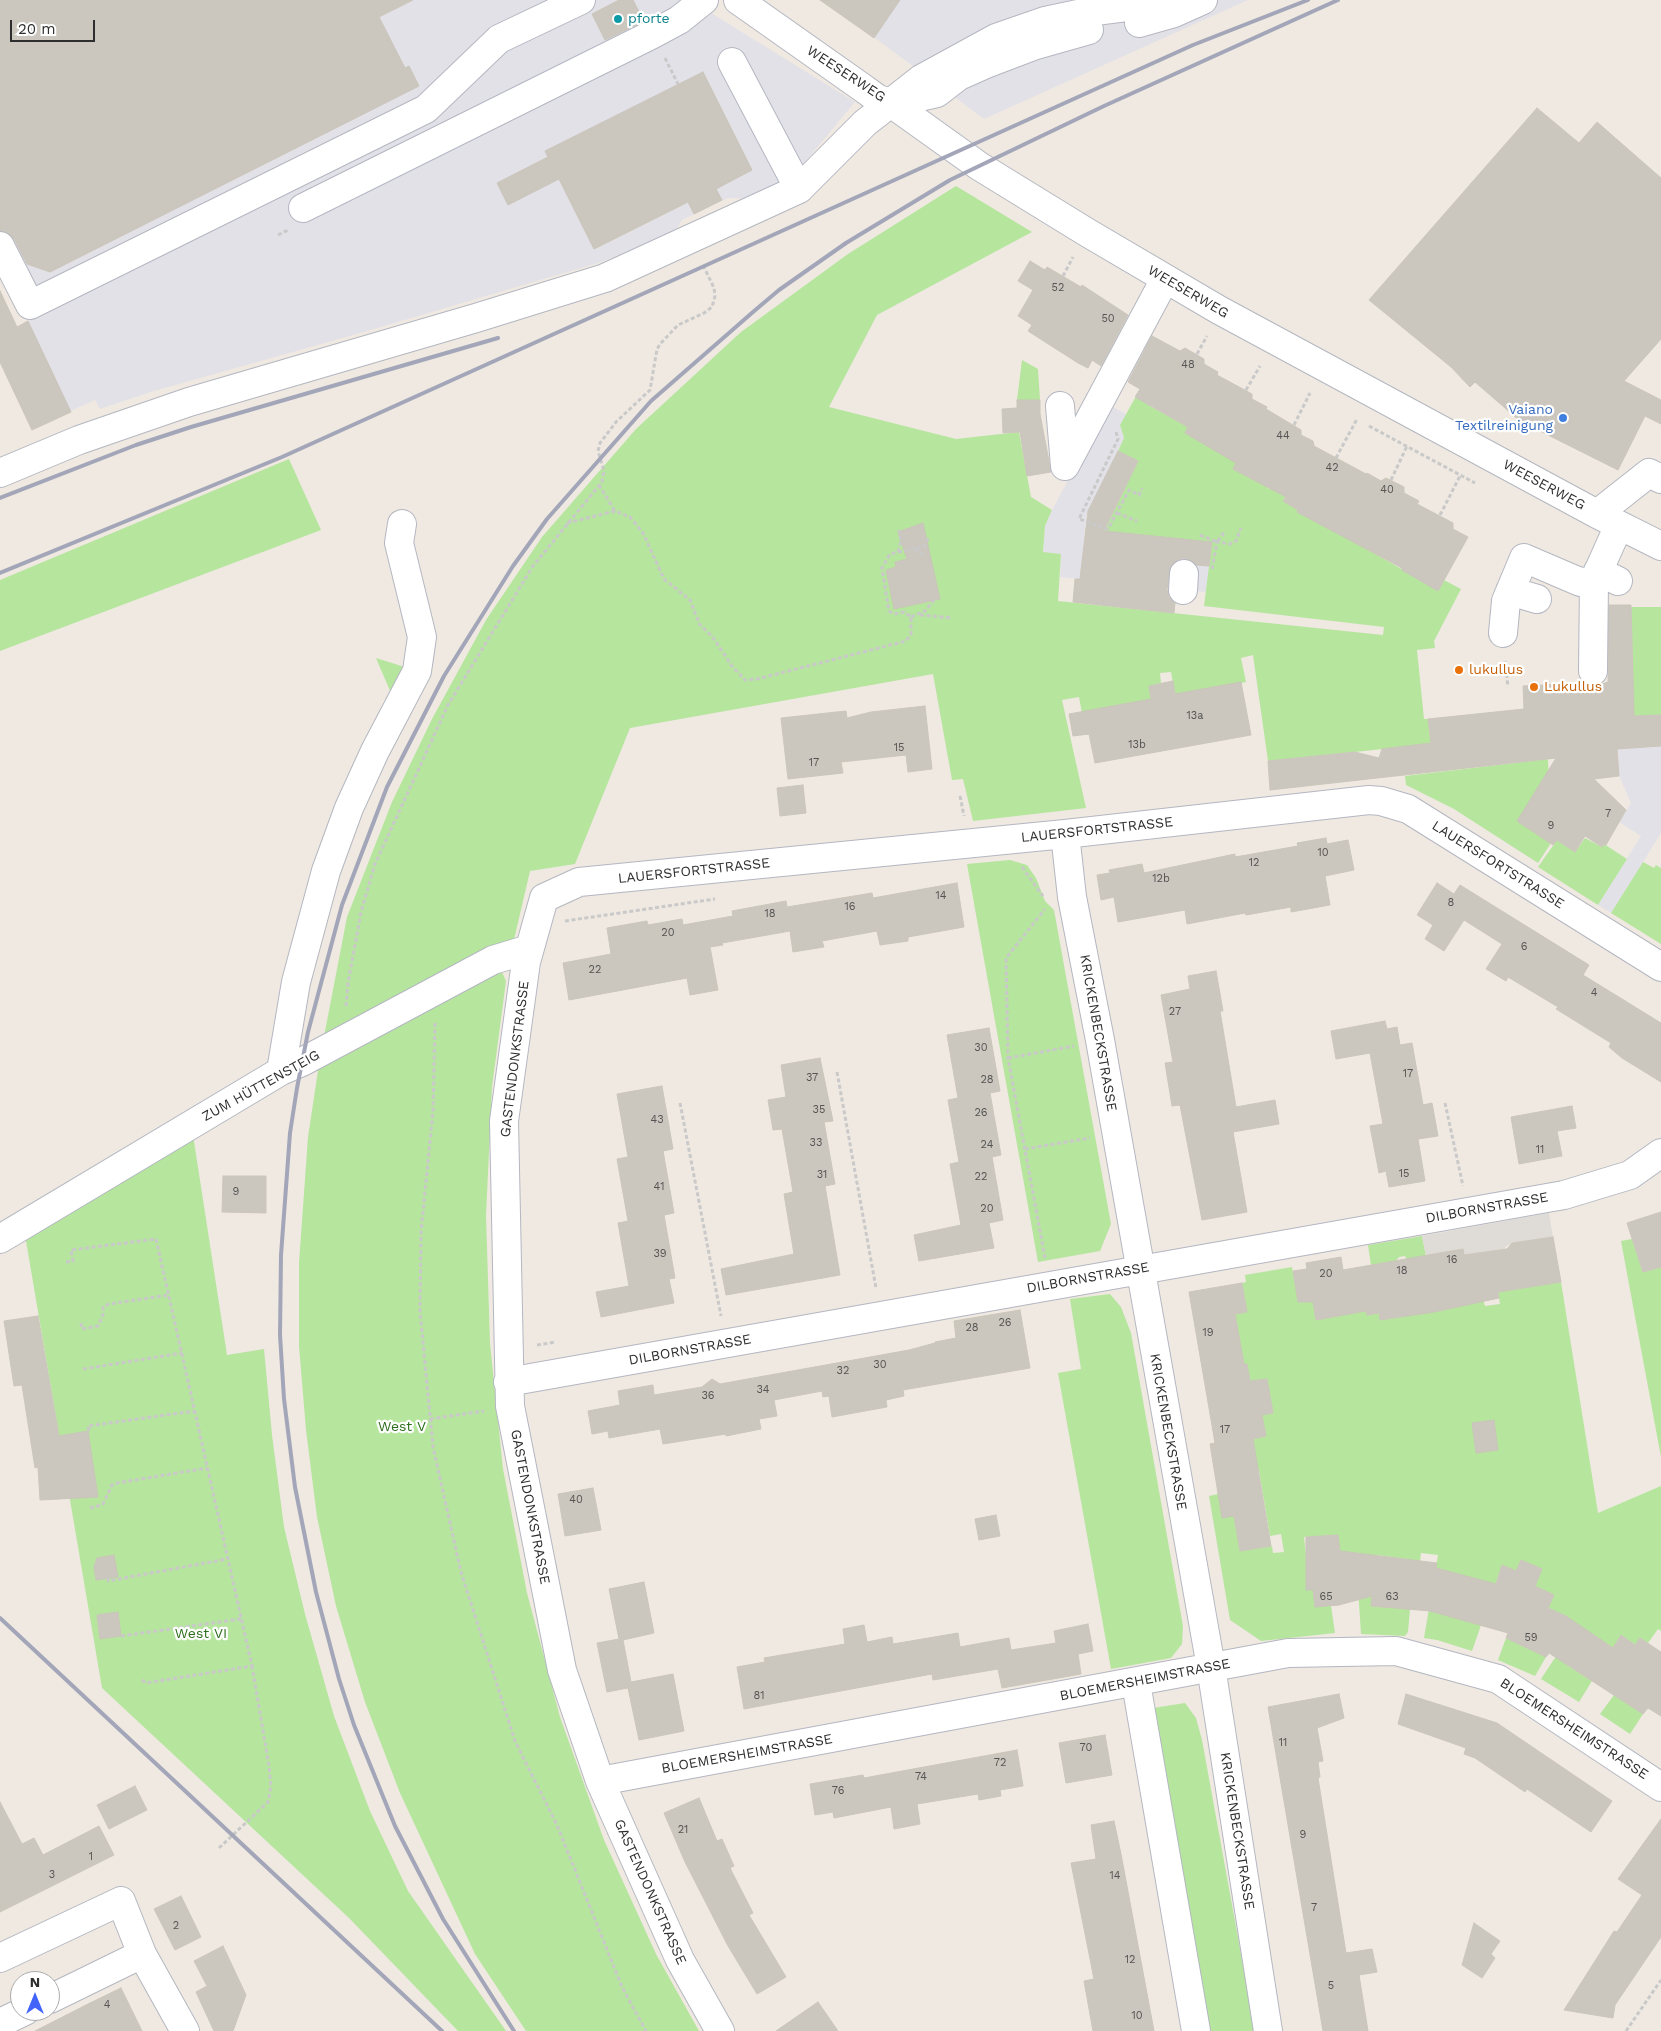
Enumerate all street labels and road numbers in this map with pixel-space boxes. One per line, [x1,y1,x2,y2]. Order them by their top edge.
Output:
street label: WEESERWEG [803,42,889,106]
street label: WEESERWEG [1145,262,1231,322]
street label: WEESERWEG [1500,456,1588,514]
street label: LAUERSFORTSTRASSE [1020,814,1174,846]
street label: LAUERSFORTSTRASSE [1429,817,1567,913]
street label: LAUERSFORTSTRASSE [617,855,771,887]
street label: KRICKENBECKSTRASSE [1076,953,1120,1113]
street label: GASTENDONKSTRASSE [497,980,533,1138]
street label: ZUM HÜTTENSTEIG [199,1047,323,1125]
street label: DILBORNSTRASSE [1424,1189,1550,1227]
street label: DILBORNSTRASSE [1025,1259,1151,1297]
street label: DILBORNSTRASSE [627,1331,753,1369]
street label: KRICKENBECKSTRASSE [1146,1352,1190,1512]
street label: GASTENDONKSTRASSE [507,1428,553,1586]
street label: BLOEMERSHEIMSTRASSE [1058,1655,1232,1705]
street label: BLOEMERSHEIMSTRASSE [1497,1675,1651,1783]
street label: BLOEMERSHEIMSTRASSE [660,1731,834,1777]
street label: KRICKENBECKSTRASSE [1216,1751,1258,1911]
street label: GASTENDONKSTRASSE [610,1817,690,1967]

